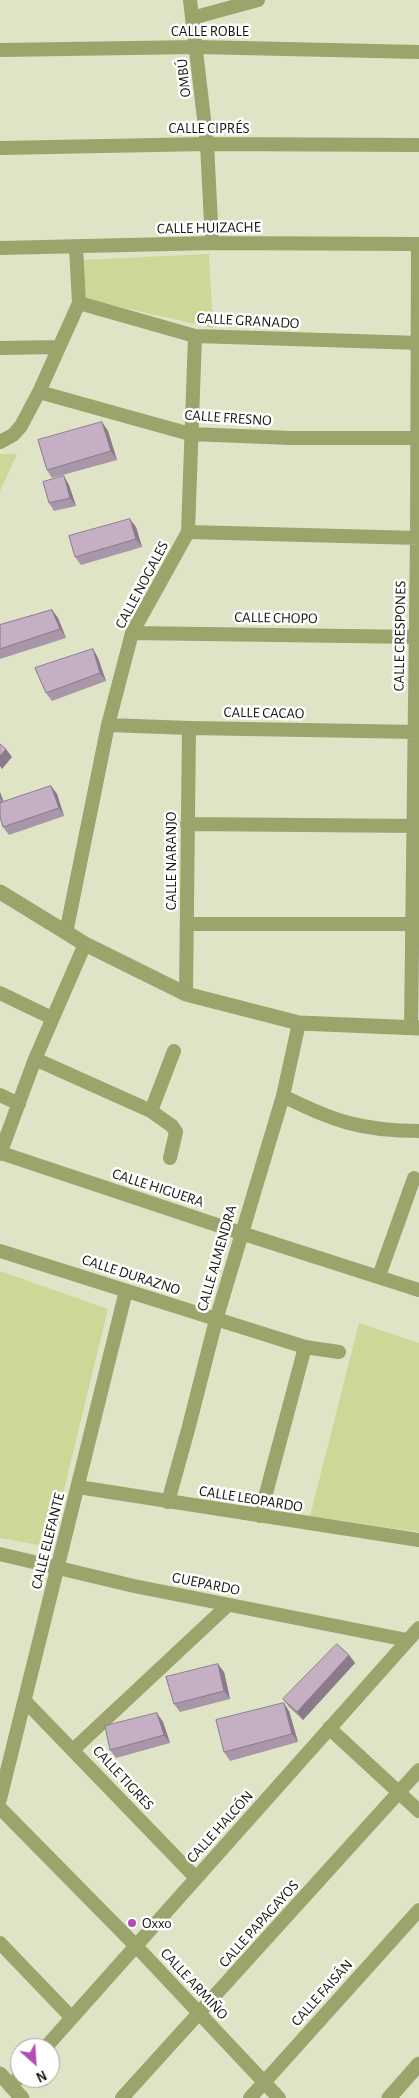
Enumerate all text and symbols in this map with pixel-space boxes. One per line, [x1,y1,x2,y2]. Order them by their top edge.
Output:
street label: CALLE ROBLE [171,22,249,40]
street label: OMBÚ [173,58,195,98]
street label: CALLE CIPRÉS [169,119,249,137]
street label: CALLE HUIZACHE [157,218,261,238]
street label: CALLE GRANADO [196,309,300,333]
street label: CALLE FRESNO [184,406,272,430]
street label: CALLE NOGALES [111,538,173,632]
street label: CALLE CRESPONES [390,580,410,692]
street label: CALLE CHOPO [234,608,318,628]
street label: CALLE CACAO [223,703,305,723]
street label: CALLE NARANJO [162,812,180,910]
street label: CALLE HIGUERA [110,1165,206,1211]
street label: CALLE ALMENDRA [193,1203,241,1313]
street label: CALLE DURAZNO [80,1251,182,1299]
street label: CALLE LEOPARDO [198,1482,304,1516]
street label: CALLE ELEFANTE [27,1491,69,1591]
street label: GUEPARDO [170,1569,242,1599]
street label: CALLE TIGRES [89,1742,157,1814]
street label: CALLE HALCÓN [183,1787,257,1867]
street label: CALLE PAPAGAYOS [215,1877,303,1971]
place label: Oxxo [142,1914,172,1932]
marker: Oxxo [126,1917,138,1929]
street label: CALLE ARMIÑO [156,1945,232,2023]
street label: CALLE FAISÁN [287,1956,357,2030]
north arrow [10,2038,60,2088]
text: N [34,2067,49,2084]

